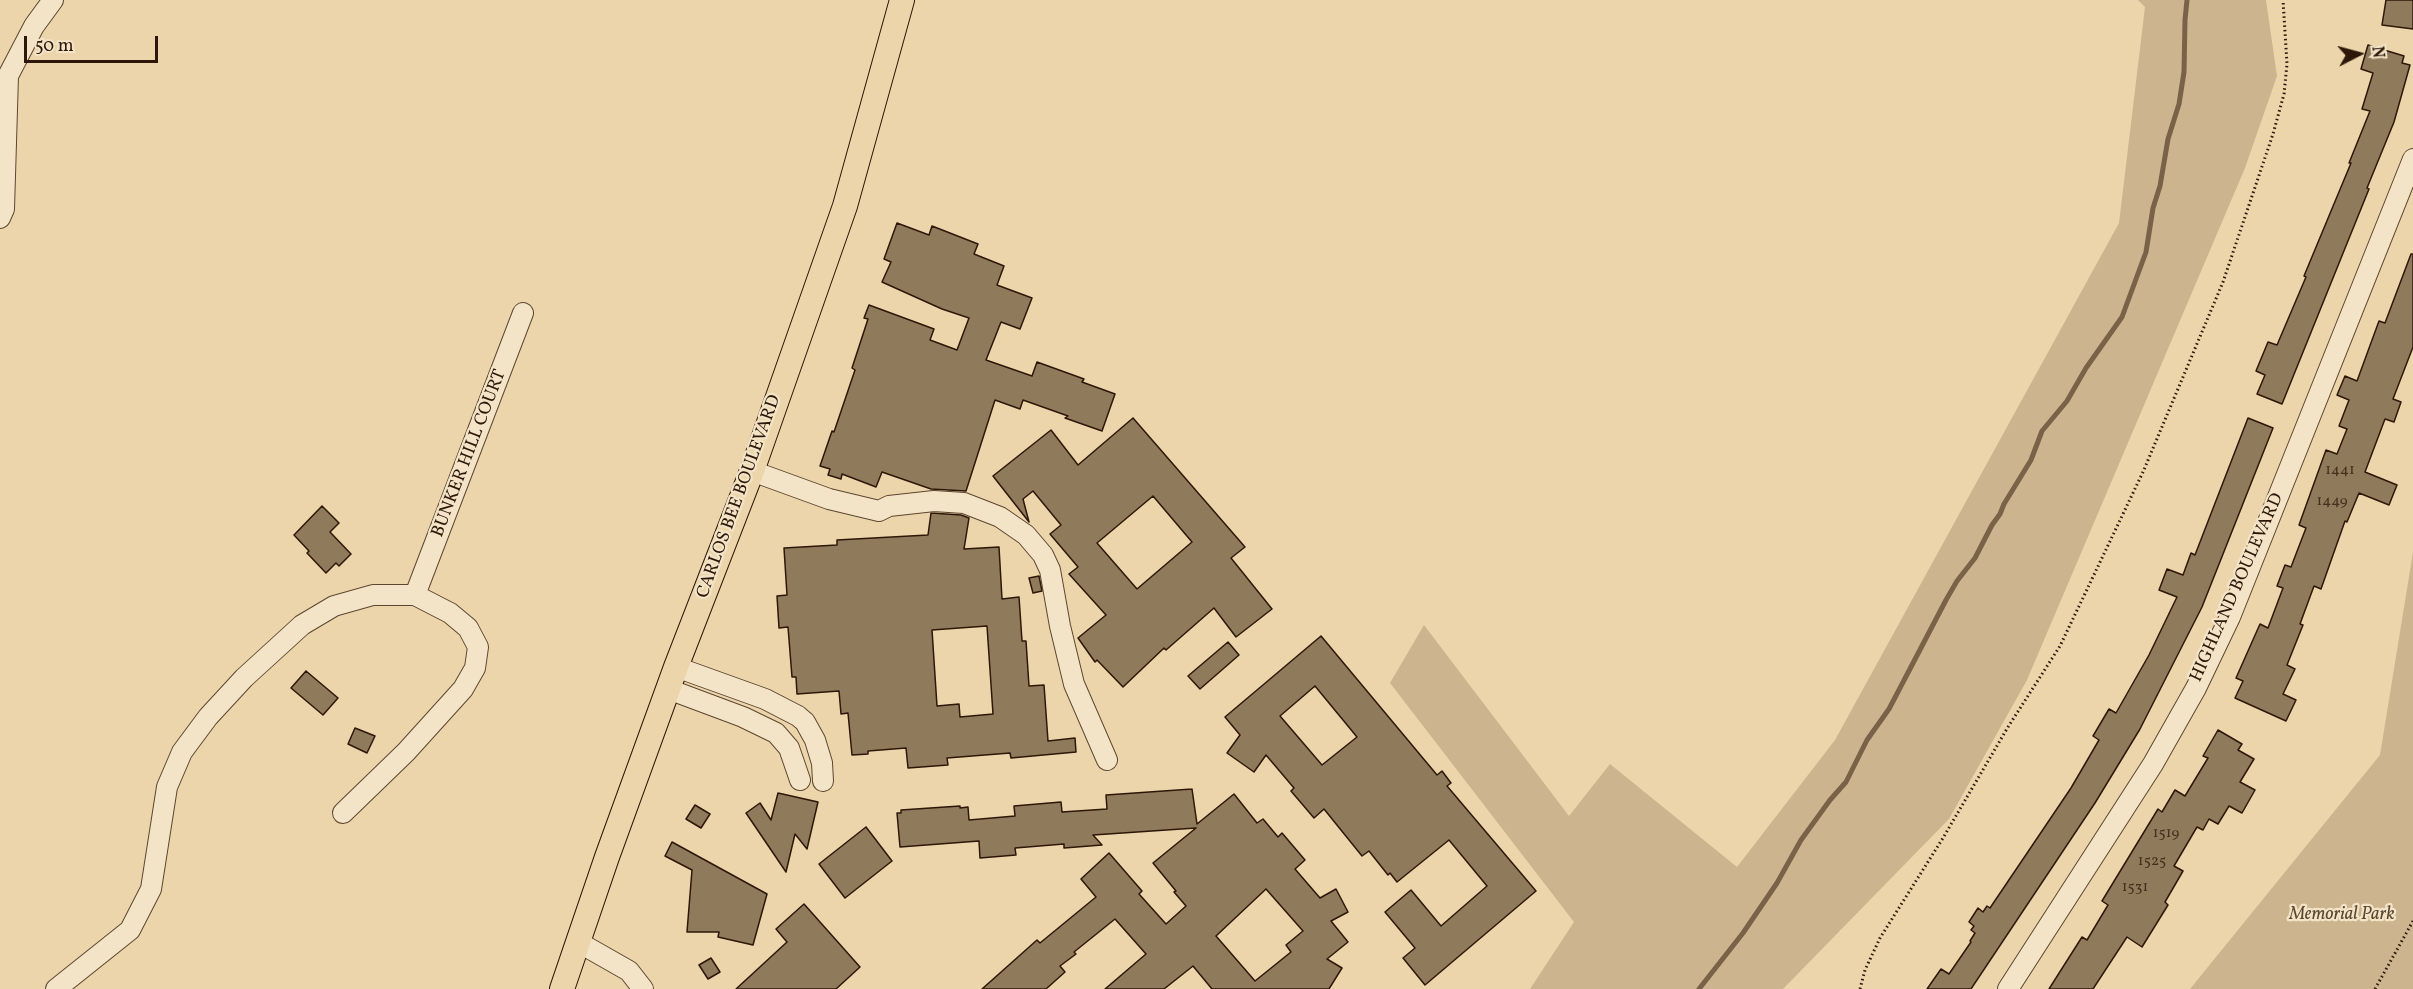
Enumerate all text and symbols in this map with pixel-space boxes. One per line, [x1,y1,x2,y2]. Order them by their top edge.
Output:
scale bar [27,24,160,62]
north arrow [2329,24,2389,84]
text: 50 m [35,34,74,59]
text: N [2365,45,2388,59]
street label: BUNKER HILL COURT [428,367,512,541]
street label: CARLOS BEE BOULEVARD [693,392,787,602]
house number: 1441 [2325,462,2355,480]
street label: HIGHLAND BOULEVARD [2187,490,2289,686]
house number: 1449 [2316,493,2348,511]
house number: 1519 [2153,825,2179,843]
house number: 1525 [2138,853,2166,871]
house number: 1531 [2122,879,2148,897]
park label: Memorial Park [2289,905,2395,927]

